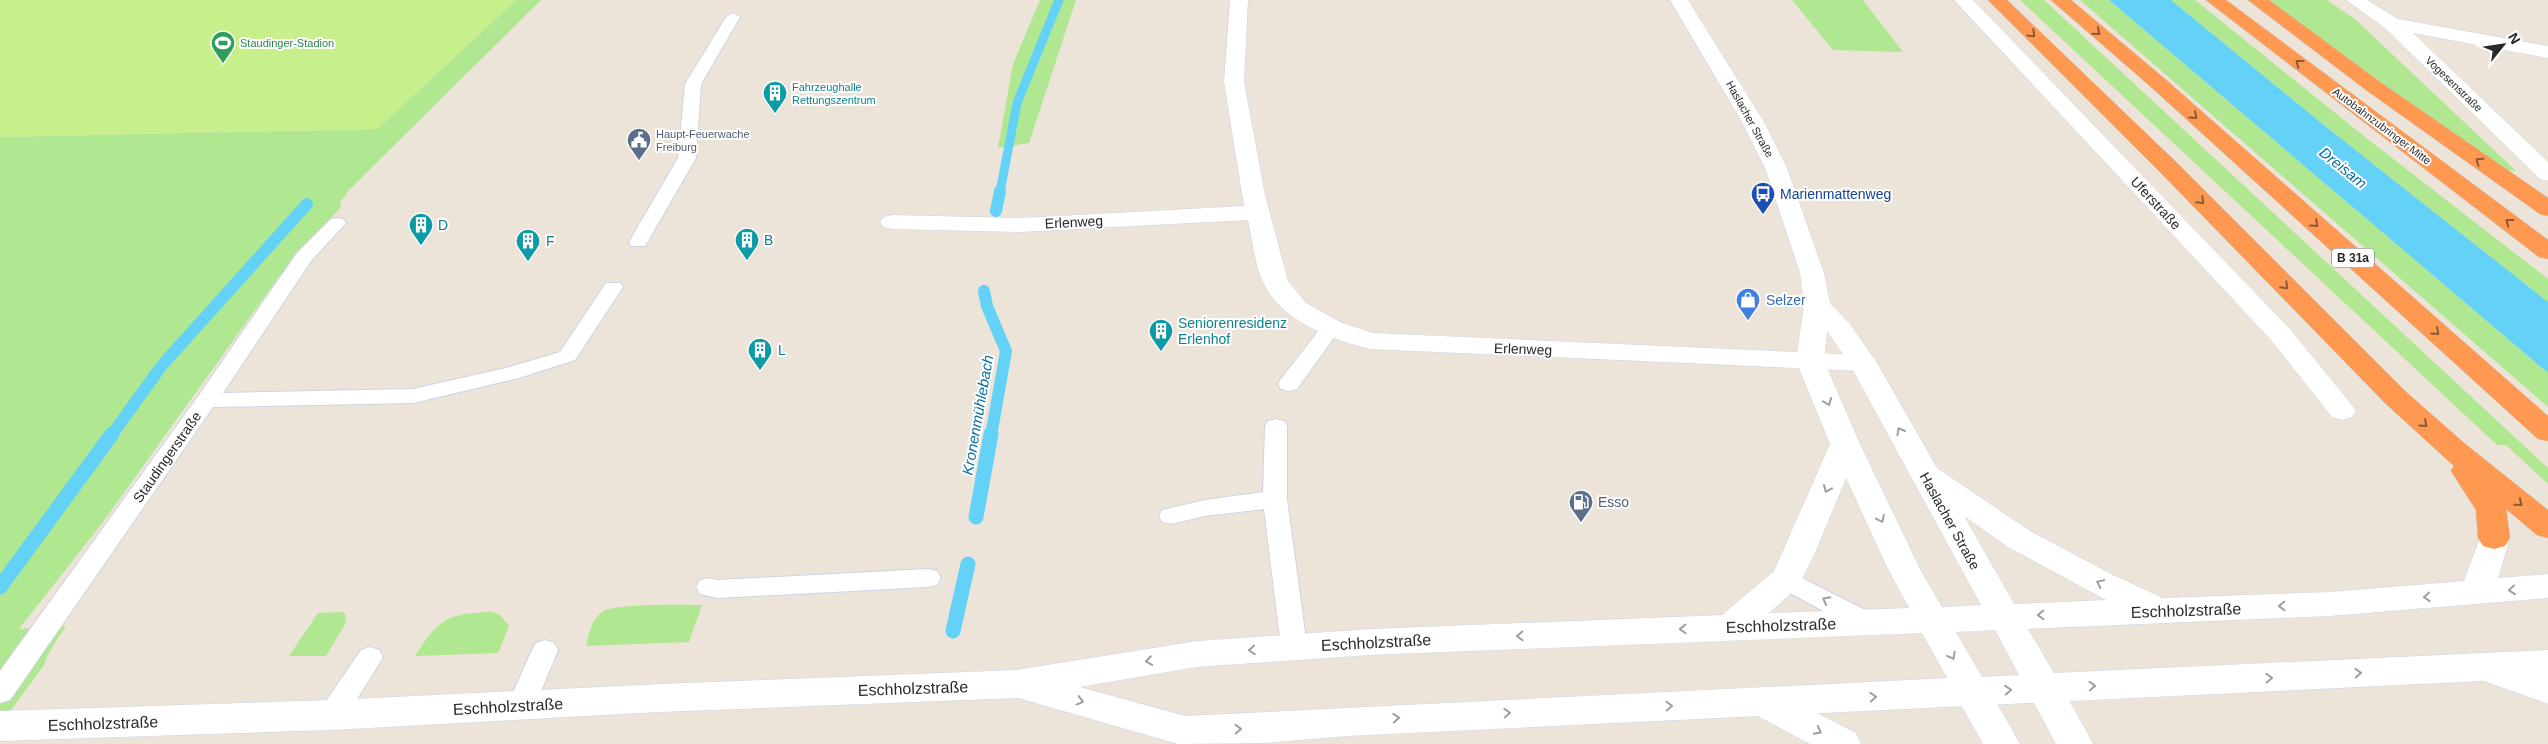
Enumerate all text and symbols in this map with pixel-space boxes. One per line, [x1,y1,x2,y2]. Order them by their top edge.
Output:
north arrow [2478,20,2528,70]
one-way arrow [2091,26,2100,34]
one-way arrow [2027,28,2036,37]
sports icon: Staudinger-Stadion [210,30,236,64]
text: N [2505,30,2524,47]
place label: Staudinger-Stadion [240,37,334,49]
street label: Vogesenstraße [2423,54,2485,114]
one-way arrow [2296,61,2305,69]
street label: Haslacher Straße [1724,79,1776,159]
building icon: Fahrzeughalle Rettungszentrum [762,80,788,114]
place label: Fahrzeughalle Rettungszentrum [792,81,876,106]
street label: Autobahnzubringer Mitte [2331,85,2433,167]
one-way arrow [2188,110,2197,119]
public building icon: Haupt-Feuerwache Freiburg [626,127,652,161]
place label: Haupt-Feuerwache Freiburg [656,128,750,153]
water label: Dreisam [2316,143,2370,192]
one-way arrow [2476,158,2485,167]
street label: Uferstraße [2128,173,2185,233]
bus stop icon: Marienmattenweg [1750,181,1776,215]
place label: Marienmattenweg [1780,186,1891,202]
one-way arrow [2195,195,2204,204]
building icon: D [408,212,434,246]
street label: Erlenweg [1044,212,1104,232]
place label: D [438,217,448,233]
one-way arrow [2309,218,2318,227]
one-way arrow [2505,219,2515,228]
building icon: B [734,227,760,261]
building icon: F [515,228,541,262]
place label: B [764,232,773,248]
place label: F [546,233,555,249]
road number: B 31a [2332,248,2374,268]
one-way arrow [2280,281,2289,290]
shop icon: Selzer [1735,287,1761,321]
place label: Selzer [1766,292,1806,308]
place label: Seniorenresidenz Erlenhof [1178,315,1287,347]
building icon: Seniorenresidenz Erlenhof [1148,318,1174,352]
one-way arrow [2431,326,2440,335]
building icon: L [747,337,773,371]
street label: Erlenweg [1494,340,1552,358]
place label: L [778,342,786,358]
water label: Kronenmühlebach [959,353,996,476]
one-way arrow [1821,397,1832,406]
street label: Staudingerstraße [130,408,204,506]
one-way arrow [2419,418,2428,427]
one-way arrow [1896,427,1906,436]
street label: Haslacher Straße [1917,469,1984,573]
one-way arrow [1822,484,1833,493]
fuel station icon: Esso [1568,489,1594,523]
place label: Esso [1598,494,1629,510]
one-way arrow [2513,498,2522,507]
one-way arrow [1875,514,1885,523]
one-way arrow [2096,580,2105,590]
one-way arrow [2508,584,2516,595]
one-way arrow [2423,591,2431,602]
one-way arrow [1822,596,1831,606]
street label: Eschholzstraße [2131,600,2242,621]
one-way arrow [2277,601,2285,611]
one-way arrow [2037,610,2045,621]
street label: Eschholzstraße [1726,615,1837,636]
one-way arrow [1678,624,1686,634]
one-way arrow [1516,630,1524,641]
street label: Eschholzstraße [1321,631,1432,654]
one-way arrow [1248,645,1256,656]
one-way arrow [1946,651,1956,660]
one-way arrow [1145,655,1153,666]
one-way arrow [2355,668,2363,679]
one-way arrow [2265,672,2273,683]
street label: Eschholzstraße [858,678,969,699]
one-way arrow [2089,680,2097,691]
one-way arrow [2004,685,2012,696]
one-way arrow [1869,691,1877,702]
street label: Eschholzstraße [453,695,564,718]
one-way arrow [1075,695,1084,706]
one-way arrow [1666,701,1674,712]
one-way arrow [1503,708,1511,719]
street label: Eschholzstraße [48,713,159,734]
one-way arrow [1392,713,1400,724]
one-way arrow [1235,724,1243,734]
one-way arrow [1813,725,1822,735]

